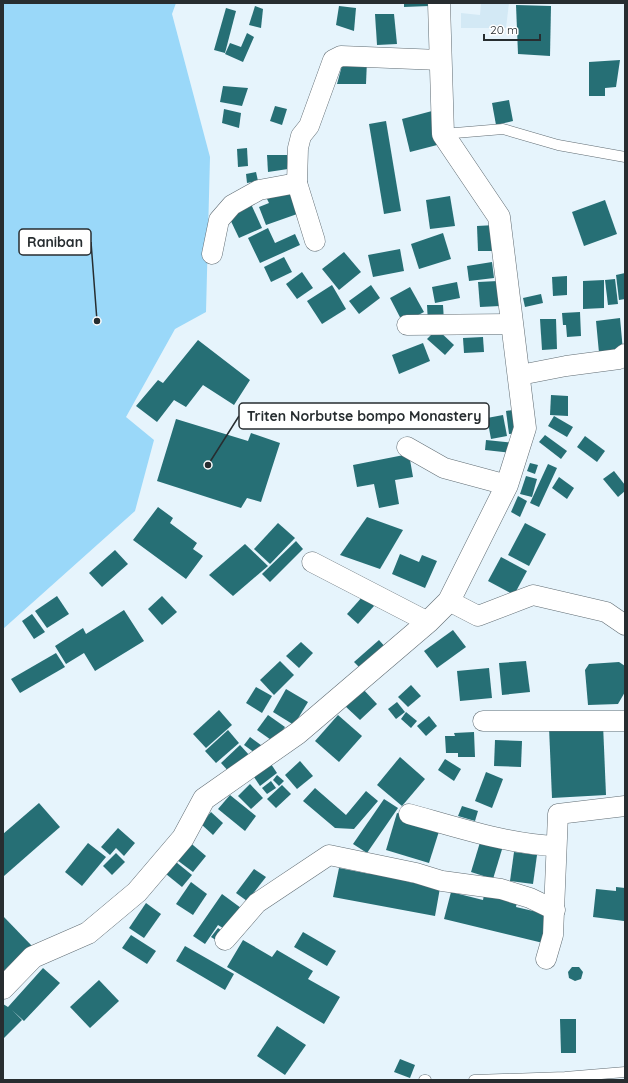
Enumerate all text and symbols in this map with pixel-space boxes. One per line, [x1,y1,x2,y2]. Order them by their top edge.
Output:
scale bar [484,16,540,42]
text: 20 m [490,22,518,37]
callout: Raniban [19,229,91,255]
text: Raniban [27,233,83,251]
callout: Triten Norbutse bompo Monastery [239,403,489,429]
text: Triten Norbutse bompo Monastery [247,407,481,425]

